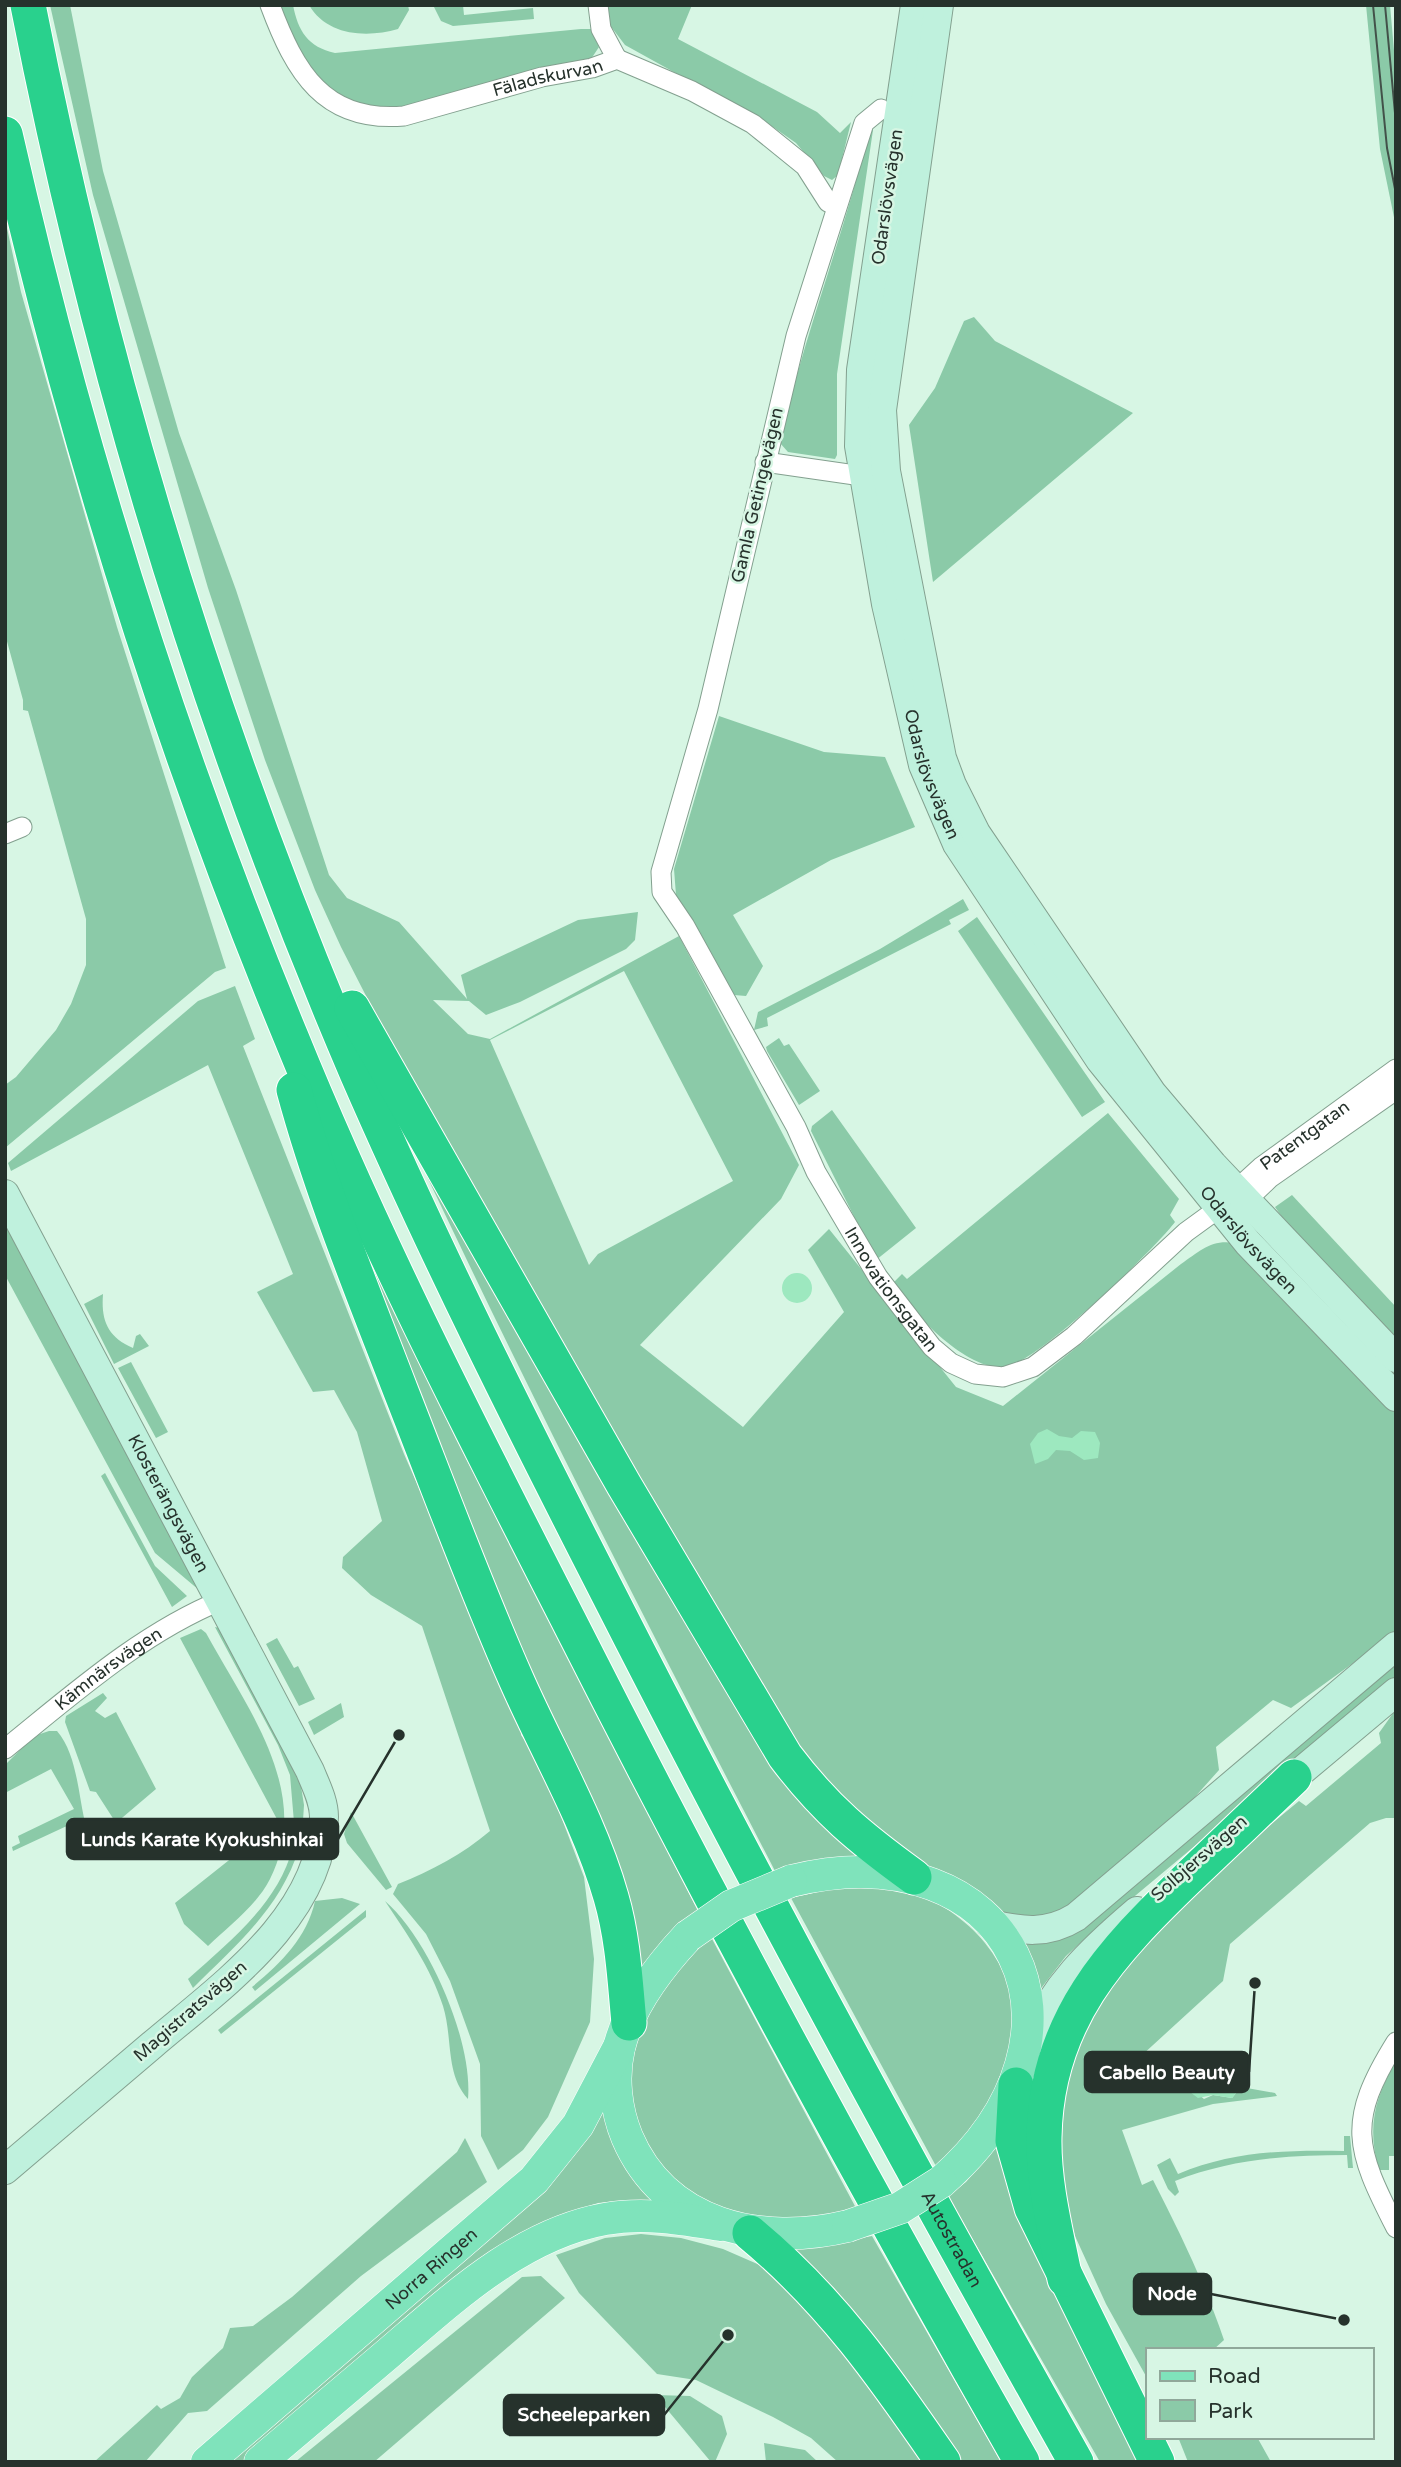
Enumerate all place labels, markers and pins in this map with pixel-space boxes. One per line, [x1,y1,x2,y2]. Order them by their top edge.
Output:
callout: Lunds Karate Kyokushinkai [67,1819,338,1859]
callout: Cabello Beauty [1085,2052,1249,2092]
callout: Node [1134,2274,1211,2314]
callout: Scheeleparken [504,2395,664,2435]

